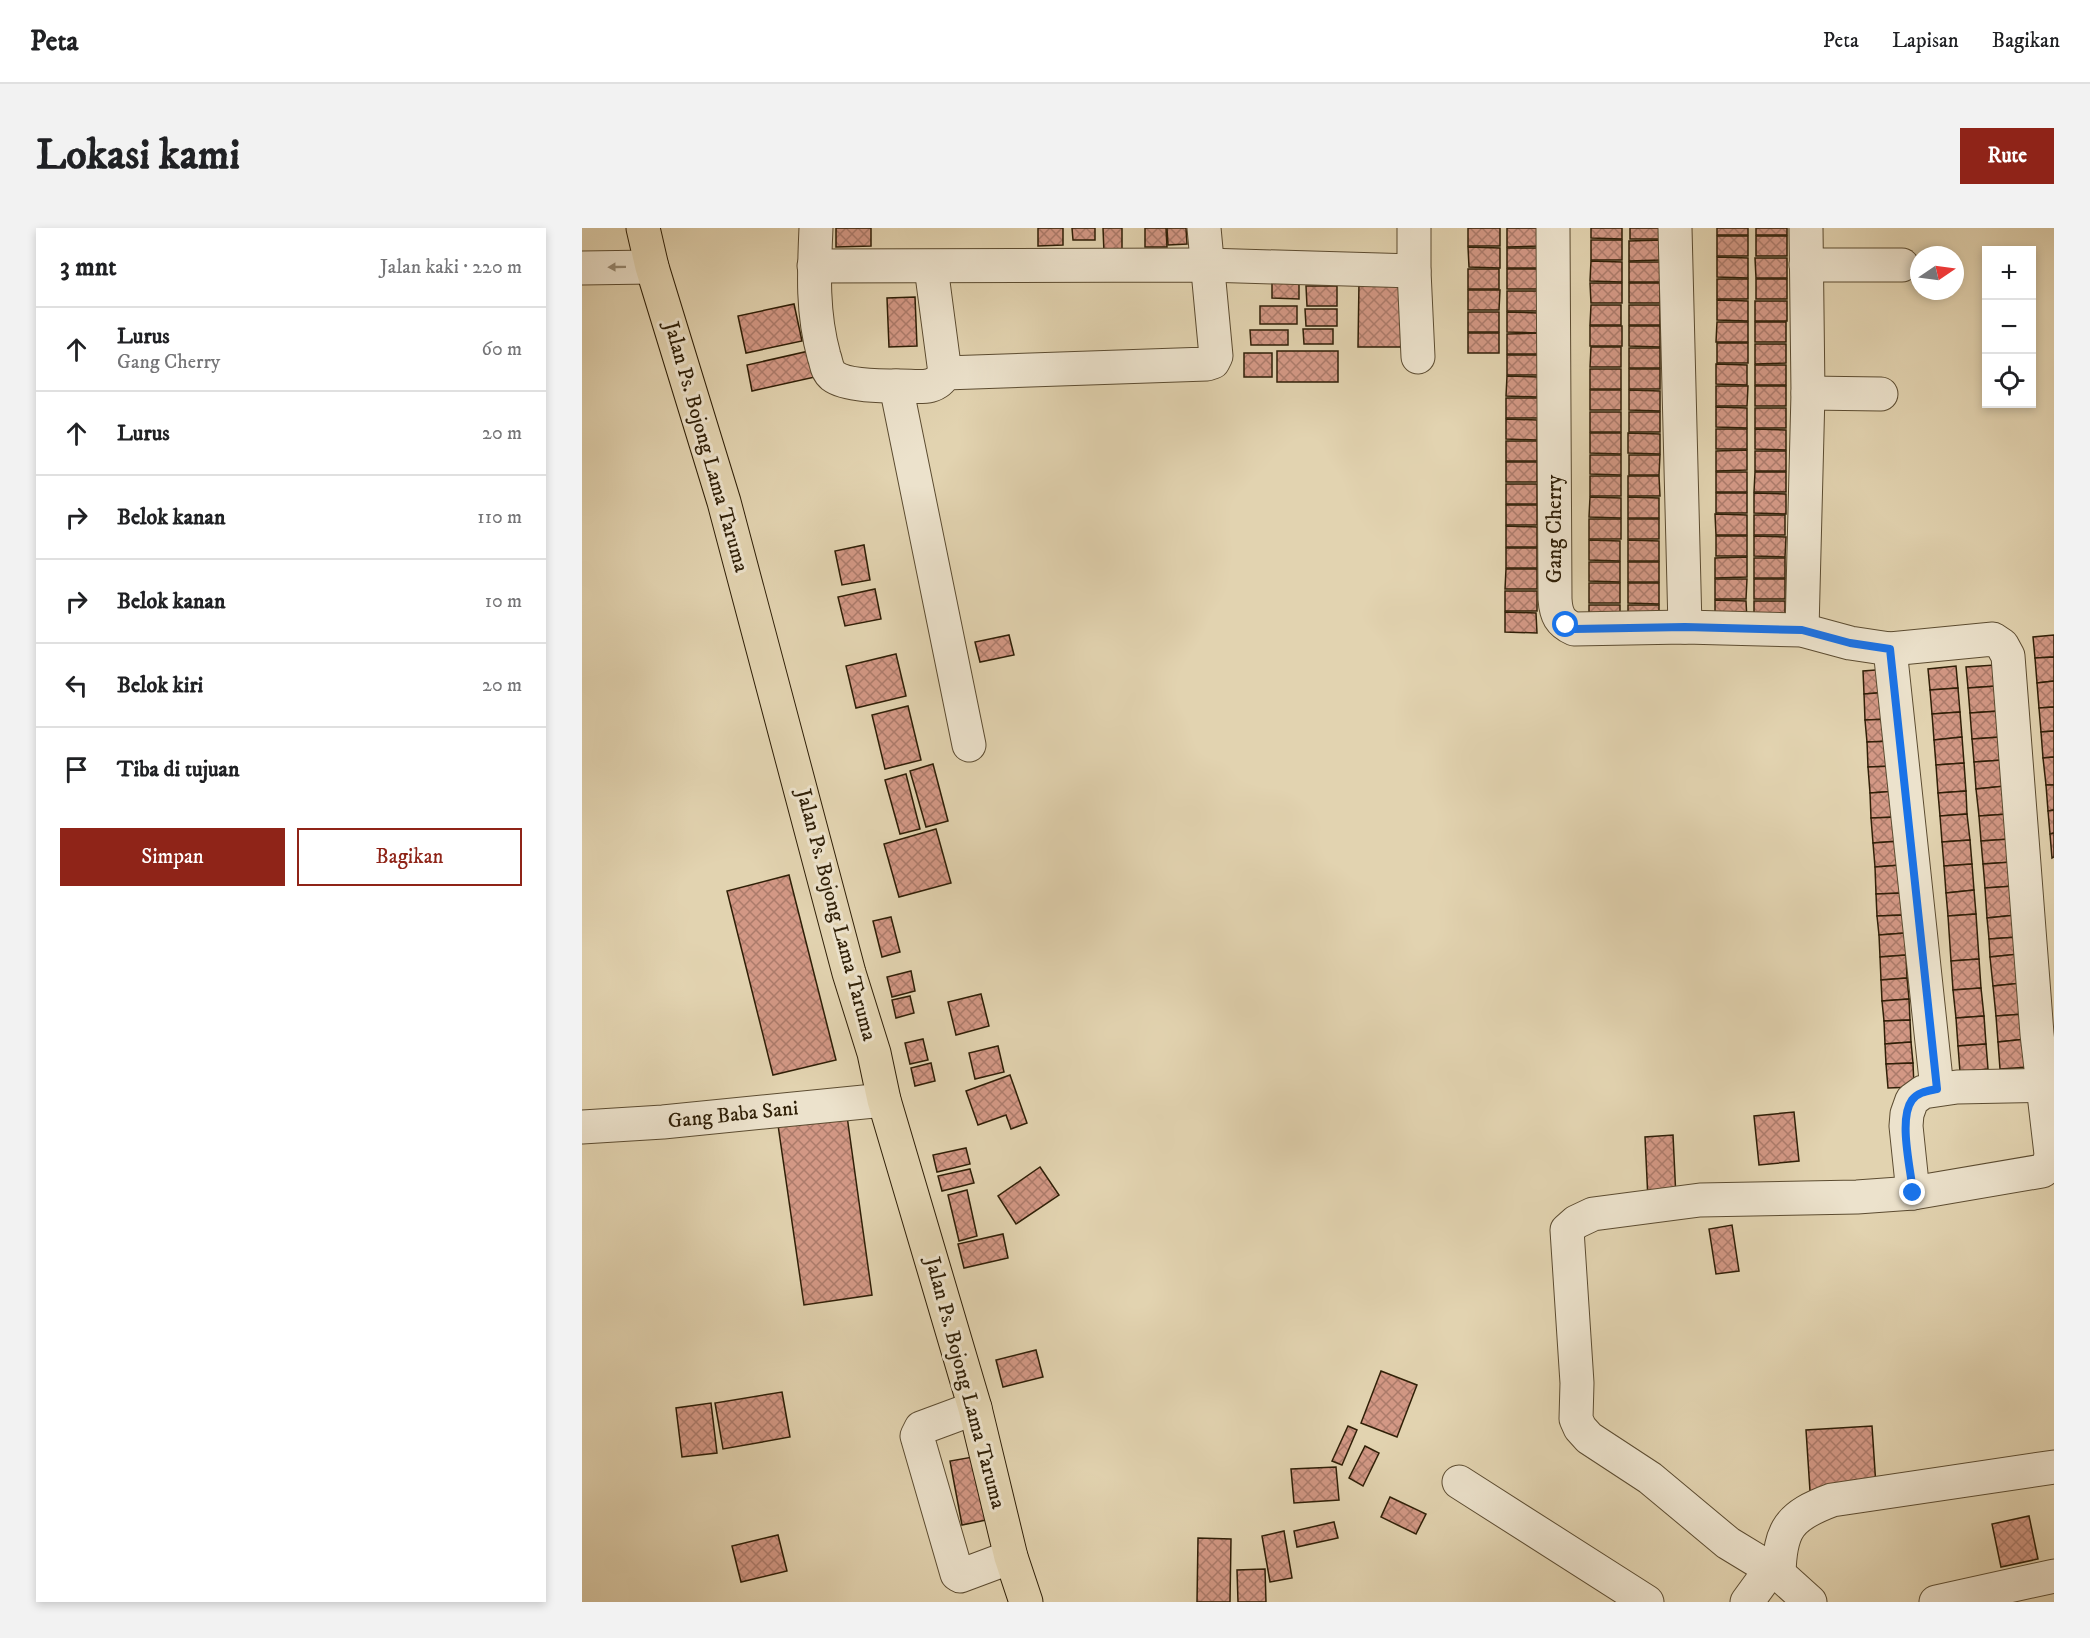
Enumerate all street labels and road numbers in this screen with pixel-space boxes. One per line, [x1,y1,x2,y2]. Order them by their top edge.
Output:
street label: Jalan Ps. Bojong Lama Taruma [657,317,754,575]
street label: Gang Cherry [1542,474,1568,583]
street label: Jalan Ps. Bojong Lama Taruma [789,784,882,1044]
street label: Gang Baba Sani [666,1095,800,1135]
street label: Jalan Ps. Bojong Lama Taruma [918,1252,1011,1512]

